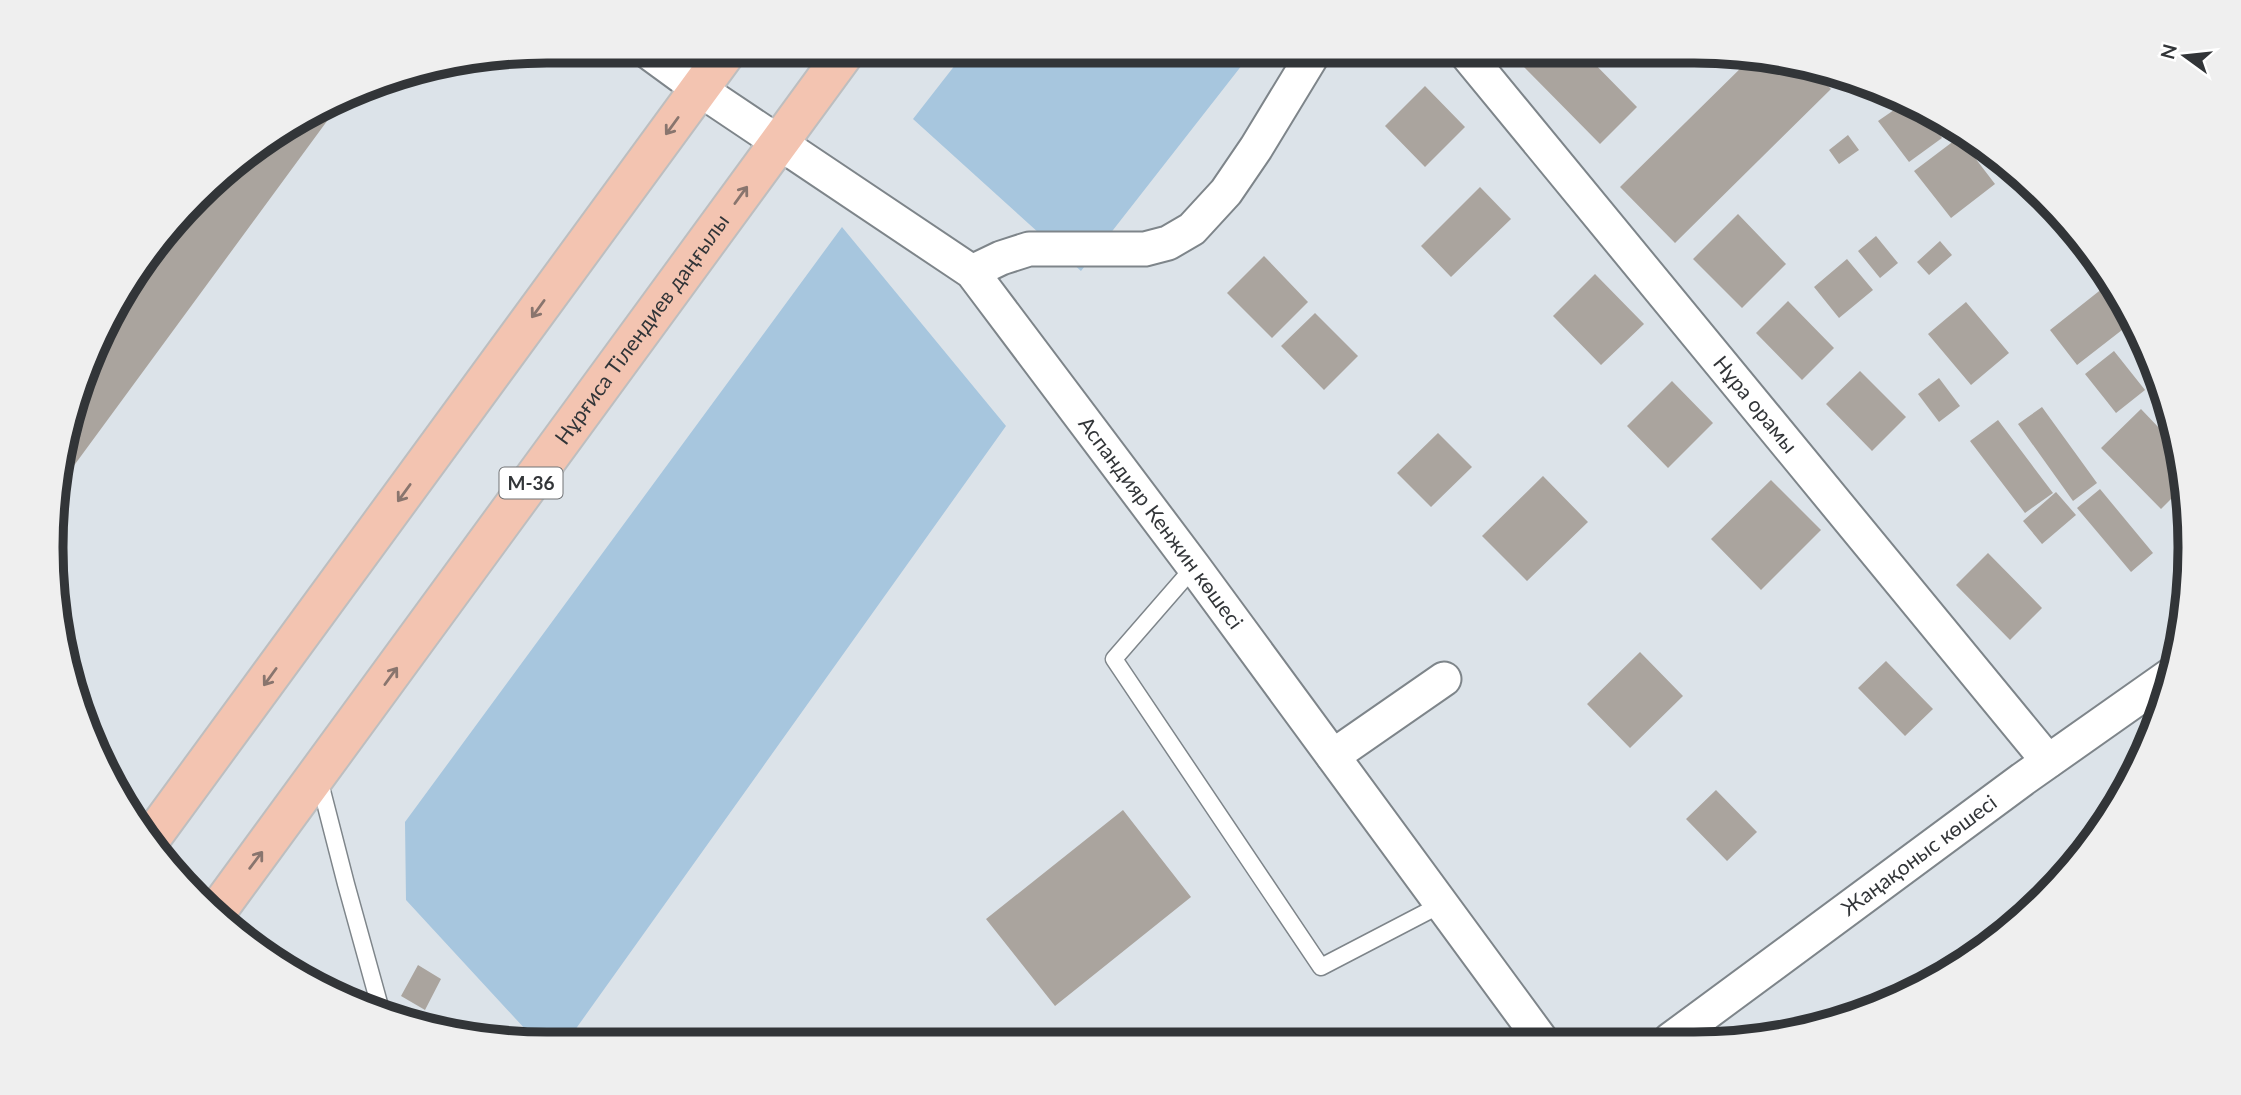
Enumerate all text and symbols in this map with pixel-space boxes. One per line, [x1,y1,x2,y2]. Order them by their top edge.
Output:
north arrow [2150,21,2220,91]
text: N [2155,41,2181,62]
one-way arrow [665,116,679,135]
one-way arrow [734,186,748,205]
street label: Нұрғиса Тілендиев даңғылы [549,209,734,449]
one-way arrow [531,299,545,318]
street label: Нұра орамы [1709,350,1803,457]
street label: Аспандияр Кенжин көшесі [1074,411,1249,633]
road number: M-36 [500,468,562,498]
one-way arrow [396,483,411,502]
one-way arrow [262,667,277,686]
one-way arrow [383,667,398,686]
street label: Жаңақоныс көшесі [1836,789,2001,920]
one-way arrow [248,850,263,869]

